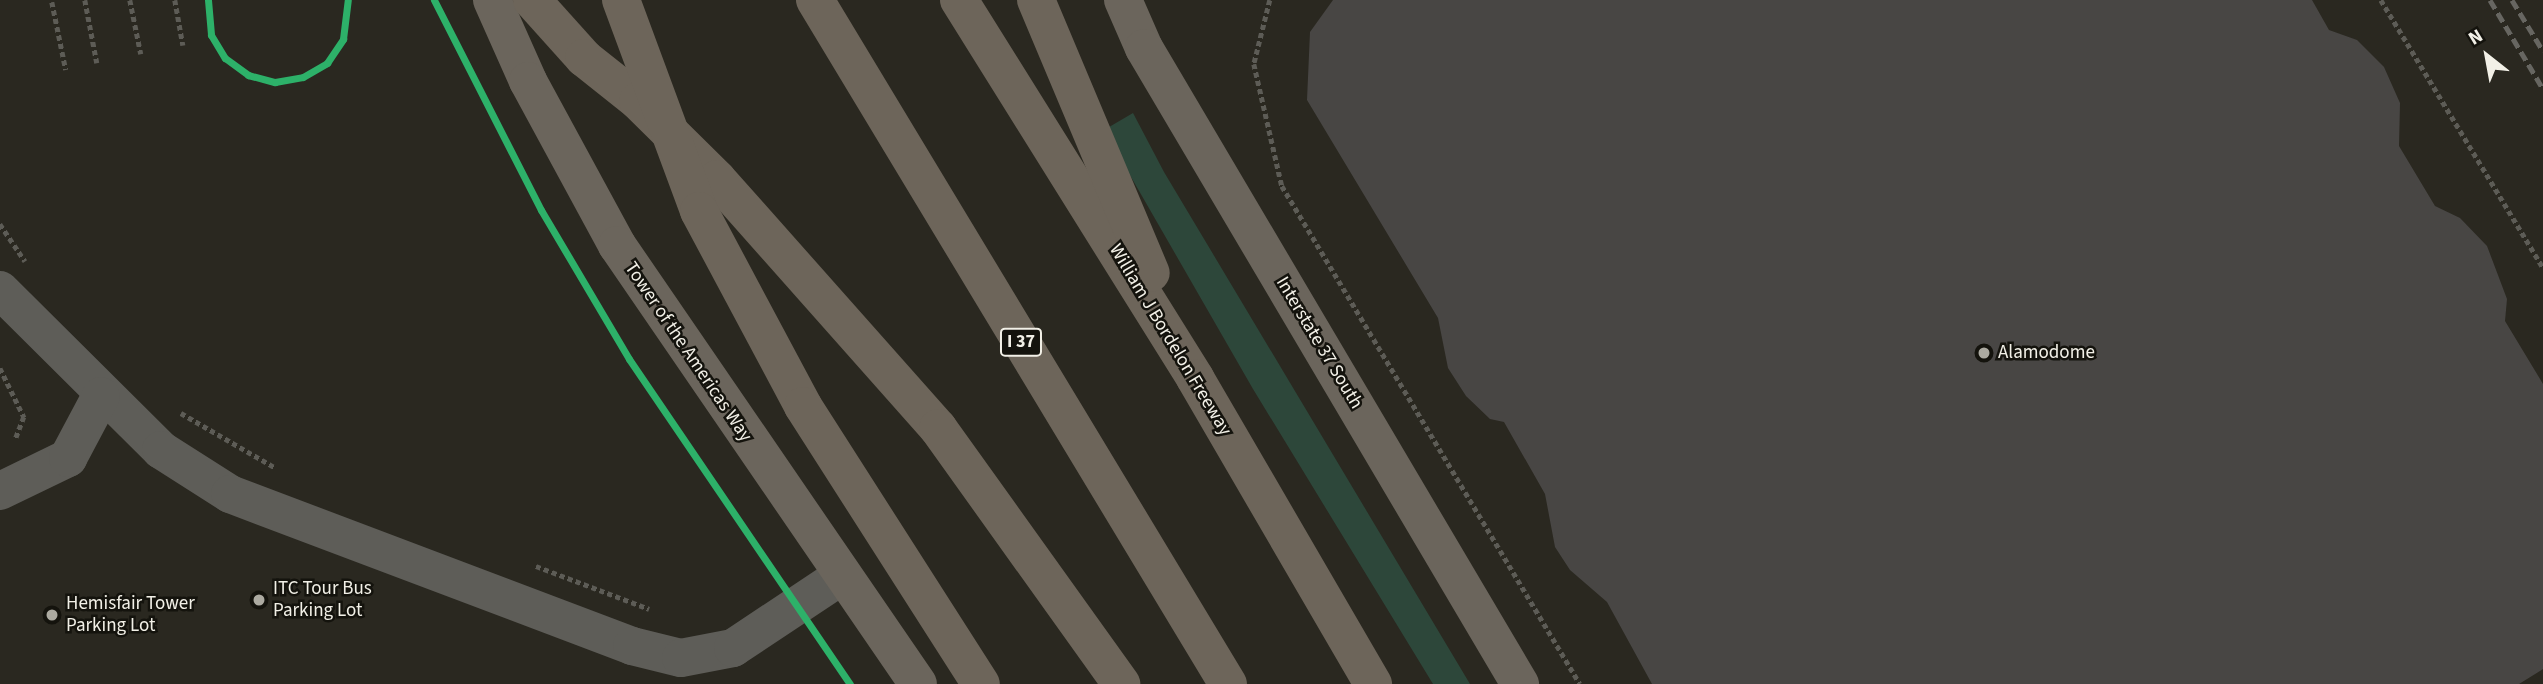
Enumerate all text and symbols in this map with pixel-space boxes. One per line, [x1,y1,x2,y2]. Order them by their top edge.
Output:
north arrow [2452,21,2522,91]
text: N [2464,23,2488,52]
street label: William J Bordelon Freeway [1104,240,1236,440]
street label: Tower of the Americas Way [619,258,757,446]
street label: Interstate 37 South [1271,273,1367,413]
road number: I 37 [998,328,1044,356]
place label: Alamodome [1998,342,2095,364]
marker: Alamodome [1976,345,1992,361]
place label: ITC Tour Bus Parking Lot [273,578,372,622]
marker: ITC Tour Bus Parking Lot [251,592,267,608]
place label: Hemisfair Tower Parking Lot [66,593,195,637]
marker: Hemisfair Tower Parking Lot [44,607,60,623]

